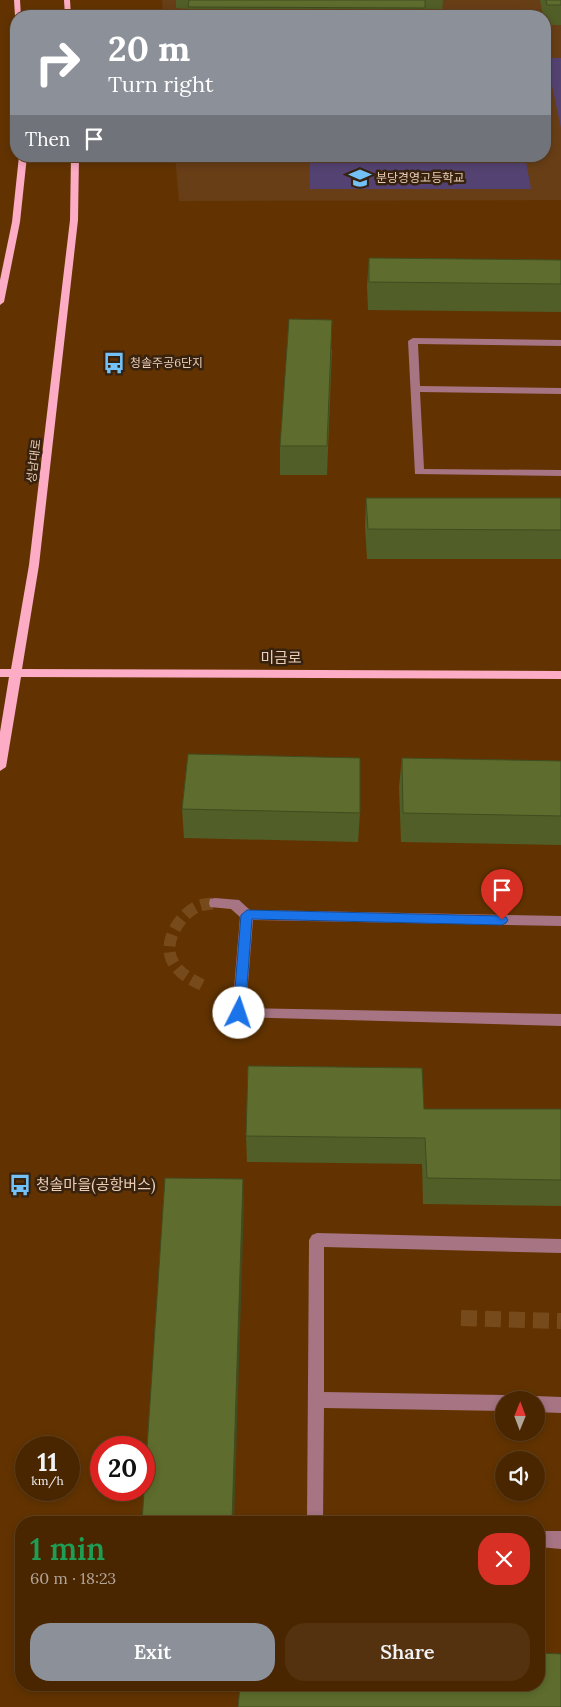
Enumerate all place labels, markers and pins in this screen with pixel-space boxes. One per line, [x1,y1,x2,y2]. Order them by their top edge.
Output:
school or university icon: 분당경영고등학교 [347,165,373,191]
place label: 분당경영고등학교 [376,170,464,185]
bus stop icon: 청솔주공6단지 [101,350,127,376]
place label: 청솔주공6단지 [130,355,203,370]
pin [481,869,523,920]
bus stop icon: 청솔마을(공항버스) [7,1172,33,1198]
place label: 청솔마을(공항버스) [36,1175,156,1195]

